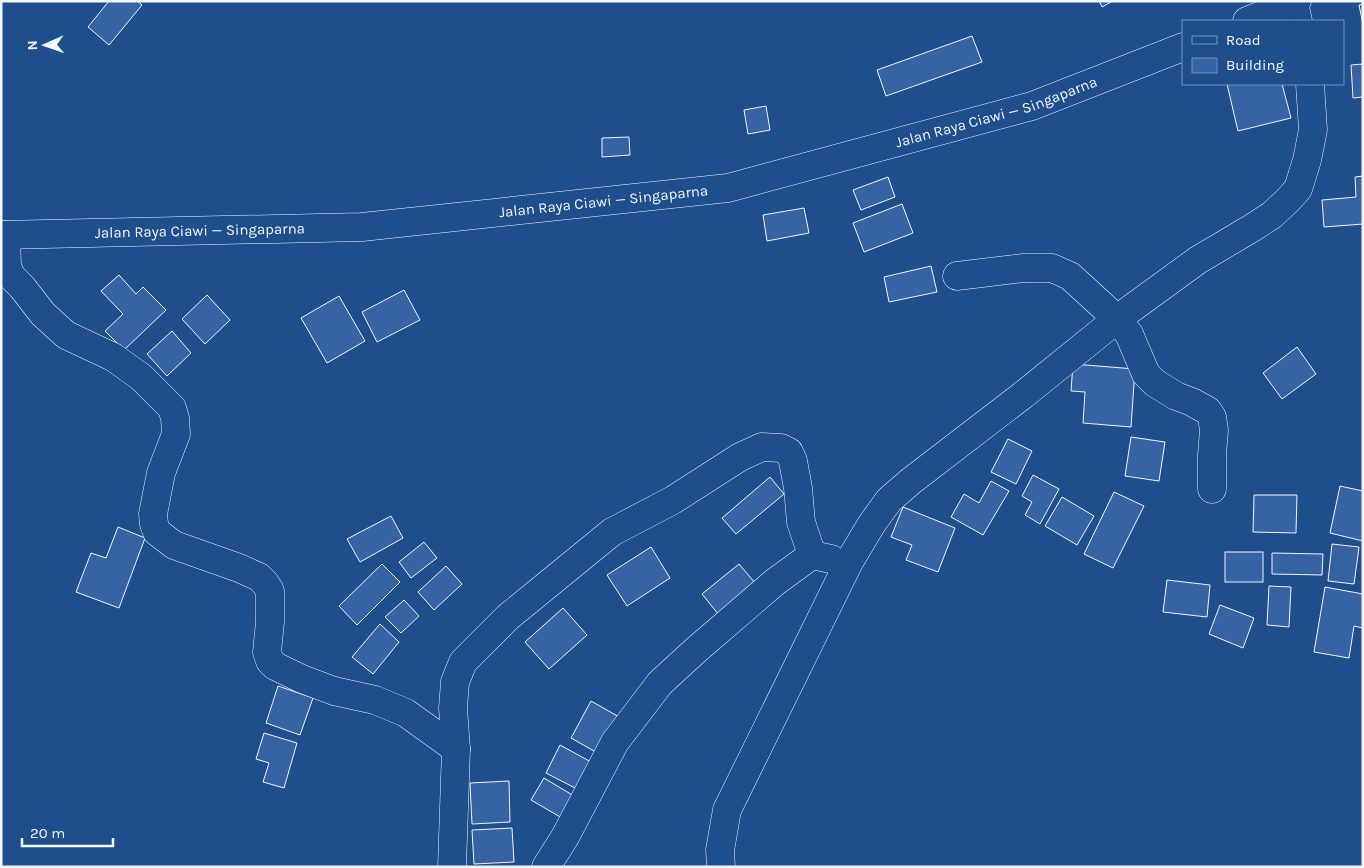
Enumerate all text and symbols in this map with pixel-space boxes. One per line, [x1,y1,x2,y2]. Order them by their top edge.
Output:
north arrow [20,20,70,70]
legend [1182,20,1344,85]
text: Road [1226,31,1261,49]
text: N [24,40,41,51]
text: Building [1226,56,1284,74]
street label: Jalan Raya Ciawi — Singaparna [893,72,1100,151]
street label: Jalan Raya Ciawi — Singaparna [498,181,709,221]
street label: Jalan Raya Ciawi — Singaparna [95,219,305,242]
scale bar [22,816,114,848]
text: 20 m [30,824,65,842]

